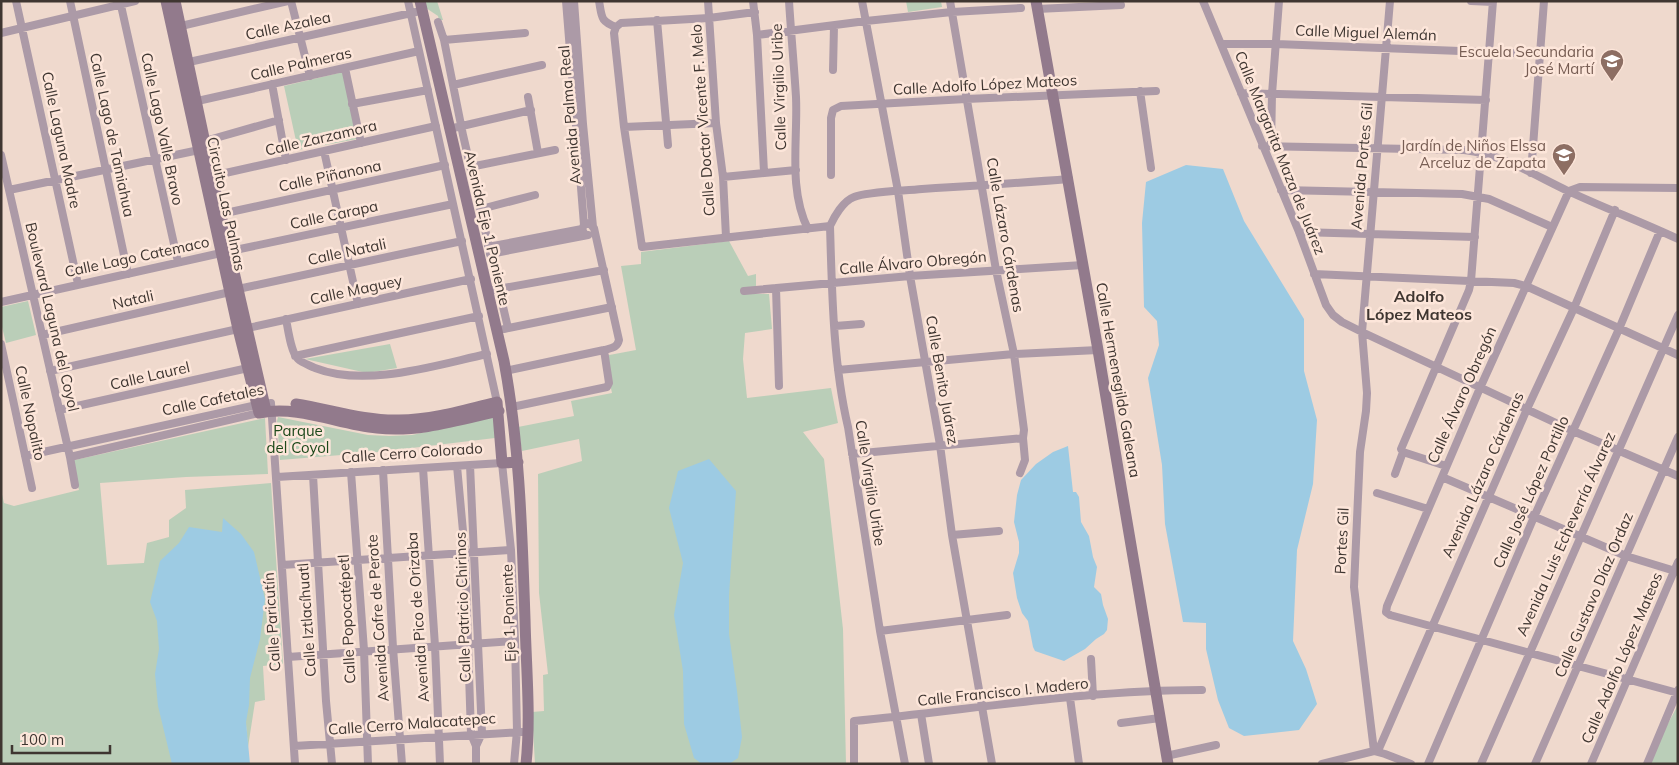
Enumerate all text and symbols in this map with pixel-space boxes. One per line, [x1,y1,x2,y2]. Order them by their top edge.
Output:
street label: Calle Azalea [244,7,332,44]
street label: Calle Miguel Alemán [1295,21,1437,44]
street label: Calle Doctor Vicente F. Melo [686,23,719,217]
street label: Calle Virgilio Uribe [767,23,790,151]
place label: Escuela Secundaria José Martí [1459,42,1595,78]
street label: Calle Palmeras [248,43,353,84]
street label: Avenida Palma Real [554,45,585,186]
street label: Calle Margarita Maza de Juárez [1231,48,1330,258]
school or university icon: Escuela Secundaria José Martí [1599,48,1625,82]
street label: Calle Lago de Tamiahua [86,51,139,219]
street label: Calle Lago Valle Bravo [137,51,188,207]
street label: Calle Laguna Madre [38,70,85,210]
street label: Calle Adolfo López Mateos [892,70,1078,99]
street label: Avenida Portes Gil [1346,102,1377,230]
street label: Calle Zarzamora [263,115,379,160]
street label: Circuito Las Palmas [203,135,250,273]
place label: Jardín de Niños Elssa Arceluz de Zapata [1401,136,1546,172]
school or university icon: Jardín de Niños Elssa Arceluz de Zapata [1551,142,1577,176]
street label: Avenida Eje 1 Poniente [460,148,515,307]
street label: Calle Piñanona [277,155,383,196]
street label: Calle Lázaro Cárdenas [983,156,1028,314]
street label: Calle Carapa [288,196,380,233]
street label: Boulevard Laguna del Coyol [21,220,84,413]
street label: Calle Lago Catemaco [63,232,211,281]
street label: Calle Natali [306,234,388,269]
street label: Calle Álvaro Obregón [838,247,987,278]
street label: Calle Maguey [308,270,404,309]
street label: Calle Hermenegildo Galeana [1092,281,1145,479]
street label: Natali [110,286,155,313]
district label: Adolfo López Mateos [1366,286,1472,324]
street label: Calle Benito Juárez [922,314,963,446]
street label: Calle Álvaro Obregón [1423,323,1500,466]
street label: Calle Laurel [108,357,192,394]
street label: Calle Nopalito [11,364,50,462]
street label: Calle Cafetales [160,379,266,420]
street label: Avenida Lázaro Cárdenas [1437,389,1528,561]
street label: Calle José López Portillo [1488,413,1573,571]
street label: Calle Virgilio Uribe [851,419,890,547]
park label: Parque del Coyol [267,421,329,457]
street label: Avenida Luis Echeverría Álvarez [1512,429,1619,639]
street label: Calle Cerro Colorado [341,438,483,467]
street label: Portes Gil [1330,507,1353,575]
street label: Calle Gustavo Díaz Ordaz [1550,509,1637,680]
street label: Avenida Pico de Orizaba [402,531,433,703]
street label: Calle Patricio Chirinos [450,531,475,683]
street label: Avenida Cofre de Perote [362,534,393,702]
street label: Calle Popocatépetl [334,554,359,684]
street label: Calle Iztlacíhuatl [293,562,320,678]
street label: Eje 1 Poniente [497,564,520,662]
street label: Calle Adolfo López Mateos [1577,569,1666,746]
street label: Calle Paricutín [259,572,284,672]
street label: Calle Francisco I. Madero [916,673,1089,710]
street label: Calle Cerro Malacatepec [327,708,496,739]
scale bar [12,722,110,754]
text: 100 m [20,730,64,749]

